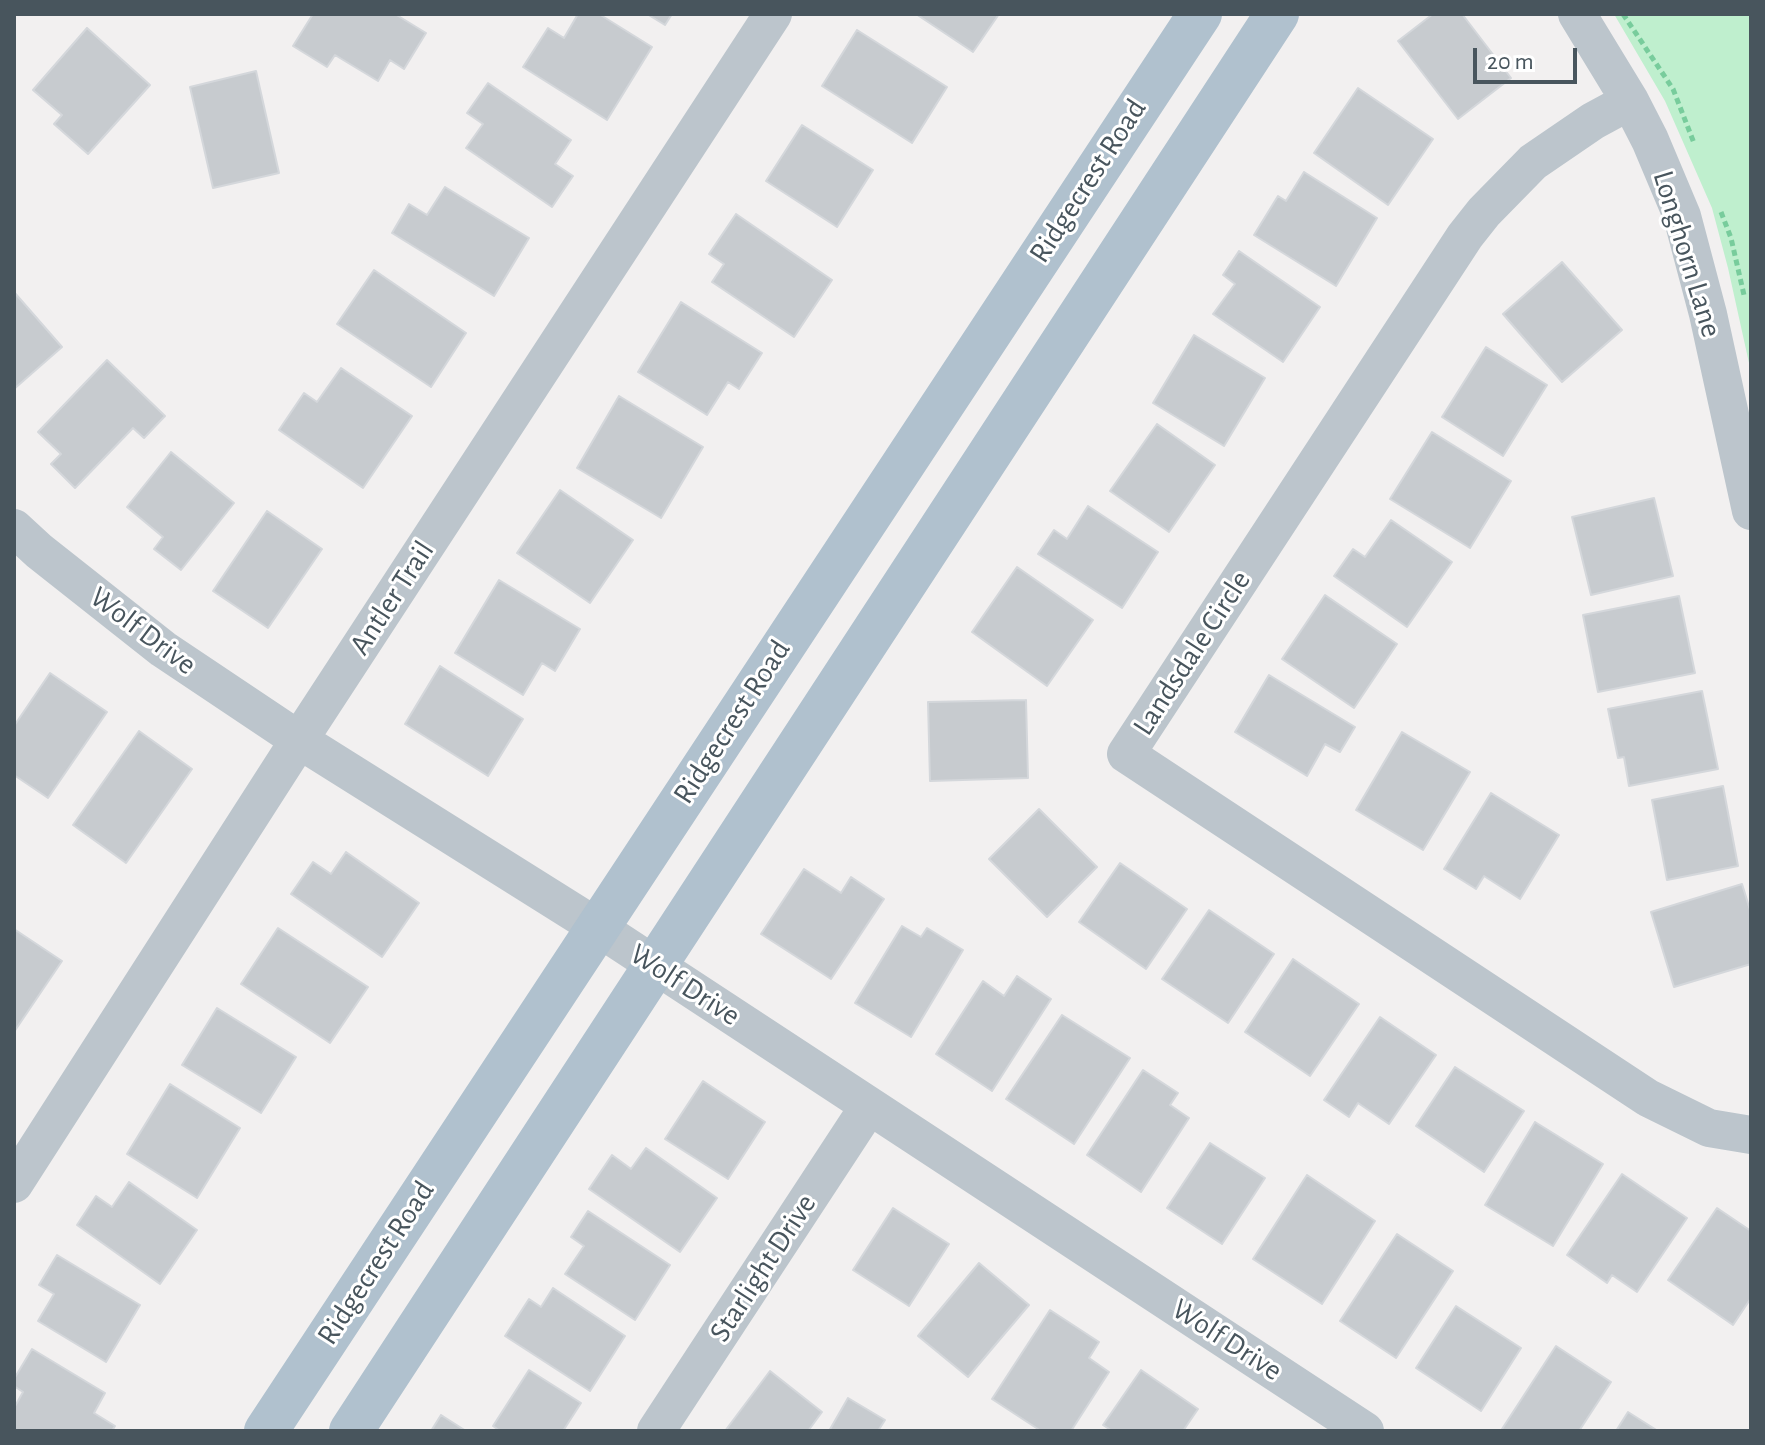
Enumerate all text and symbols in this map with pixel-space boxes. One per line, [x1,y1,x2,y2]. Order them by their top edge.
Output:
scale bar [1477,32,1581,82]
text: 20 m [1487,50,1534,74]
street label: Ridgecrest Road [1022,92,1154,270]
street label: Longhorn Lane [1645,166,1729,342]
street label: Antler Trail [342,534,442,662]
street label: Landsdale Circle [1125,564,1259,742]
street label: Wolf Drive [83,579,203,683]
street label: Ridgecrest Road [666,633,798,811]
street label: Wolf Drive [623,936,747,1034]
street label: Ridgecrest Road [310,1174,442,1352]
street label: Starlight Drive [702,1187,824,1349]
street label: Wolf Drive [1165,1291,1289,1389]

